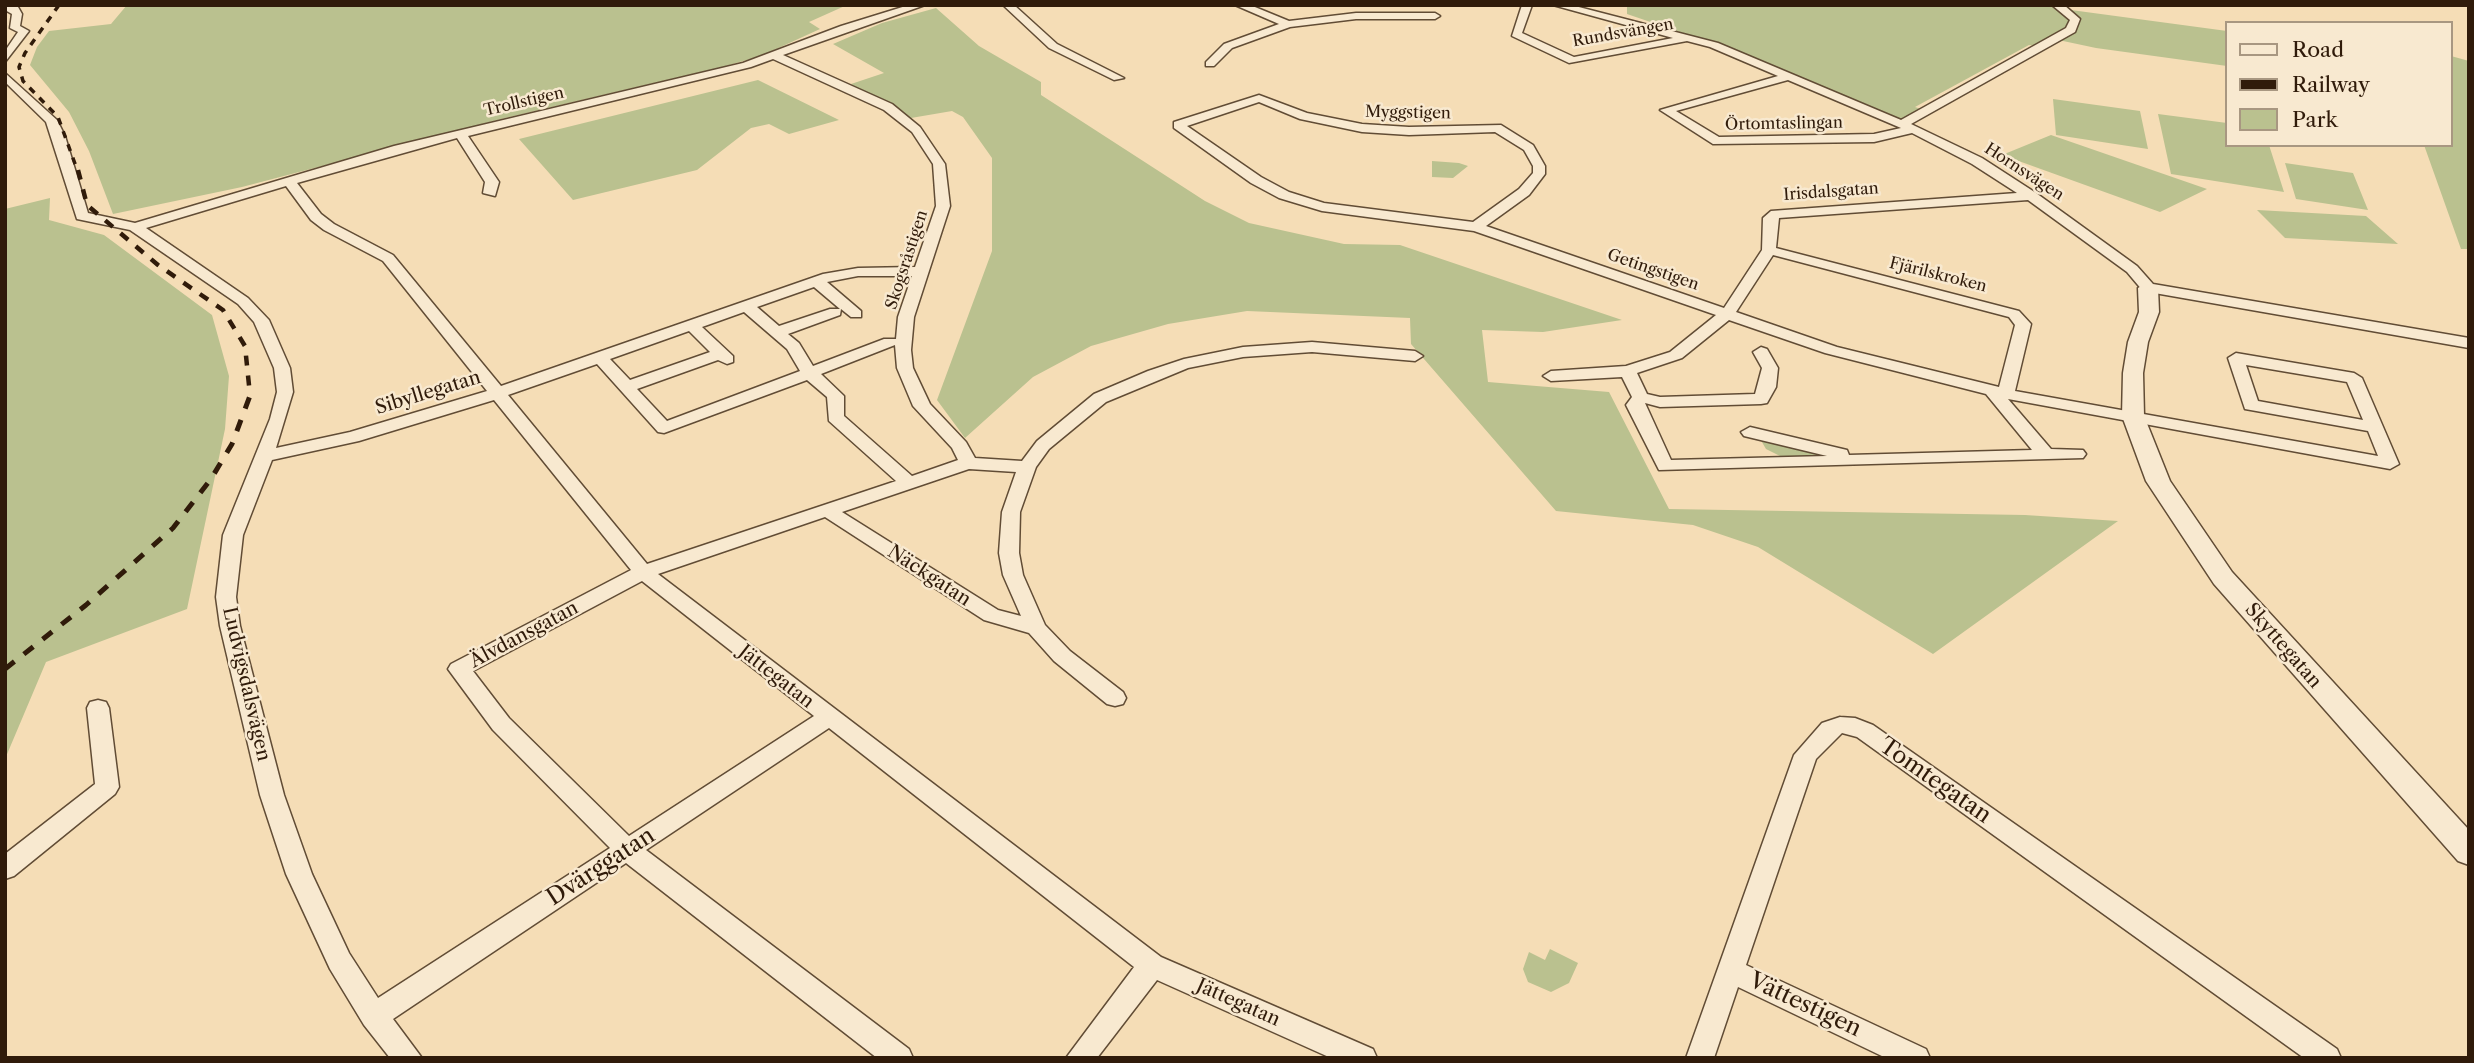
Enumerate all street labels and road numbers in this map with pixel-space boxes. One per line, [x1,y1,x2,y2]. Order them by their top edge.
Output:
street label: Rundsvängen [1571,15,1675,51]
street label: Trollstigen [482,83,566,121]
street label: Myggstigen [1365,103,1451,123]
street label: Örtomtaslingan [1725,113,1843,135]
street label: Hornsvägen [1981,139,2067,205]
street label: Irisdalsgatan [1783,179,1879,205]
street label: Skogsråstigen [882,208,932,312]
street label: Getingstigen [1605,245,1701,295]
street label: Fjärilskroken [1887,254,1989,296]
street label: Sibyllegatan [372,366,484,420]
street label: Näckgatan [883,541,975,611]
street label: Älvdansgatan [466,597,582,673]
street label: Skyttegatan [2240,599,2326,693]
street label: Ludvigsdalsvägen [217,605,275,763]
street label: Jättegatan [734,641,818,713]
street label: Tomtegatan [1874,732,1996,830]
street label: Dvärggatan [542,822,660,912]
street label: Vättestigen [1744,967,1866,1043]
street label: Jättegatan [1193,974,1283,1032]

